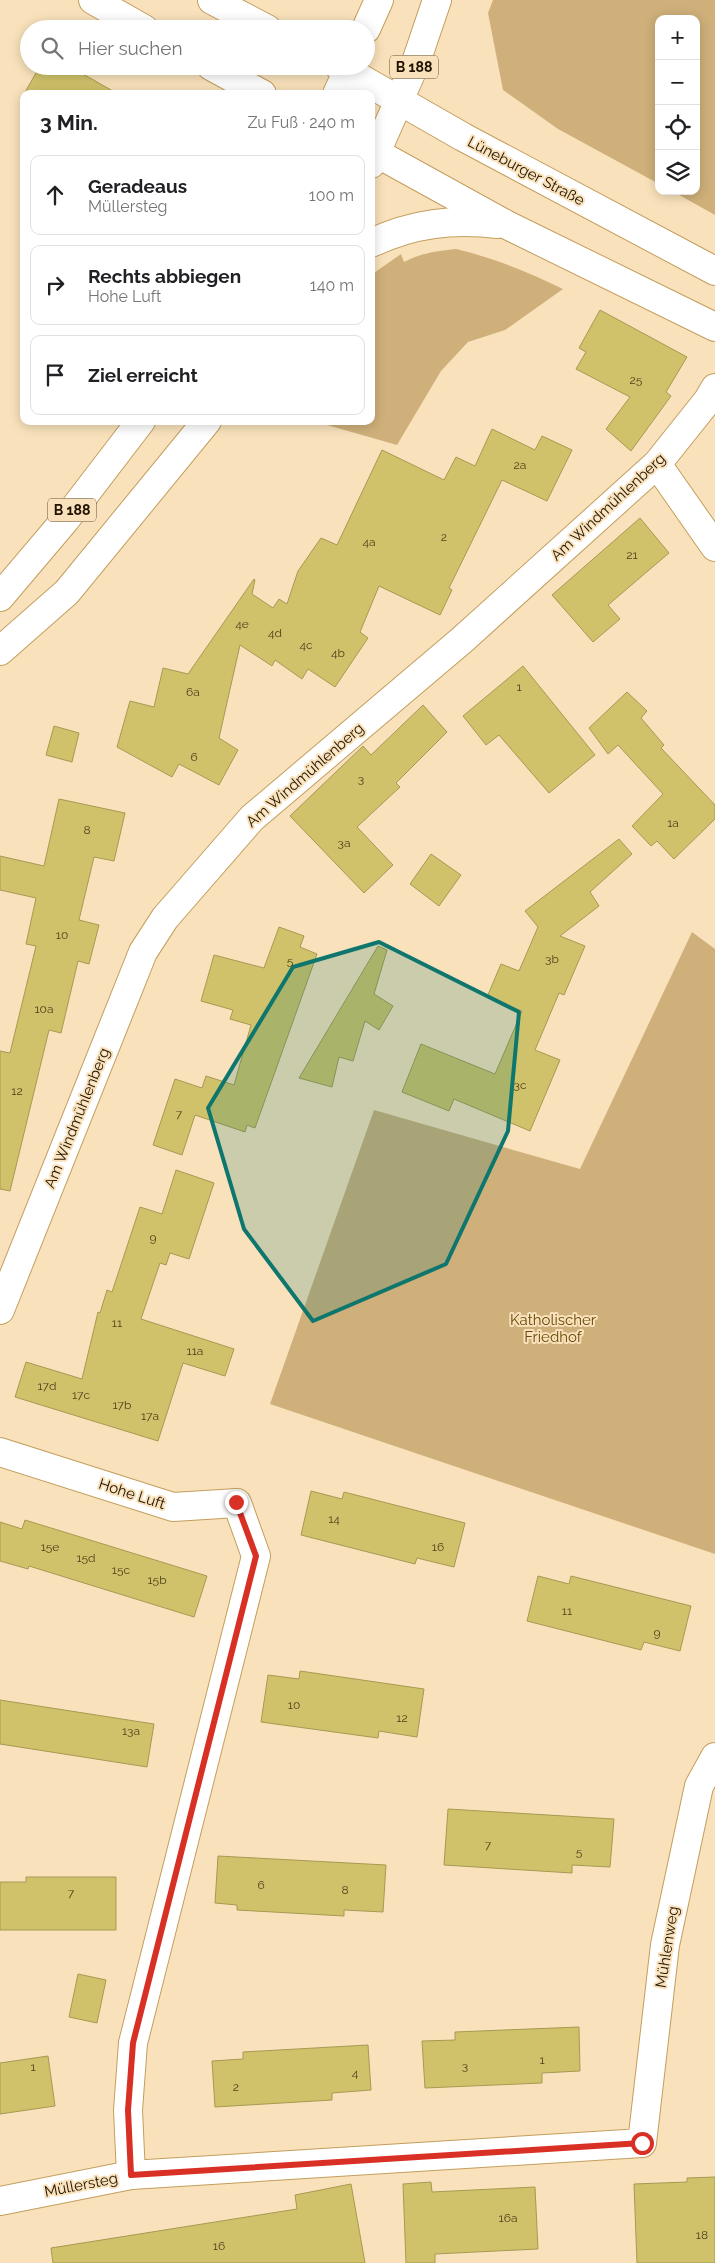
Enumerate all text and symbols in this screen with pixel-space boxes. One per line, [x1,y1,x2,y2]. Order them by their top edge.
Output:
map controls [655,15,700,195]
button: + [655,15,700,60]
search box [20,20,375,75]
icon: search [38,34,66,62]
text: Hier suchen [78,37,183,59]
road number: B 188 [390,56,438,78]
button: − [655,60,700,105]
button: locate [655,105,700,150]
text: 3 Min. [40,110,98,135]
text: Zu Fuß · 240 m [248,113,355,132]
street label: Lüneburger Straße [465,133,588,209]
button: layers [655,150,700,195]
text: Geradeaus [88,175,187,197]
icon: ahead [41,181,69,209]
text: 100 m [309,186,354,205]
text: Müllersteg [88,197,167,216]
text: Rechts abbiegen [88,265,241,287]
icon: right [41,271,69,299]
text: 140 m [310,276,354,295]
text: Hohe Luft [88,287,161,306]
icon: arrive [41,361,69,389]
text: Ziel erreicht [88,364,198,386]
house number: 25 [630,373,643,387]
street label: Am Windmühlenberg [547,449,669,565]
house number: 2a [514,458,526,472]
road number: B 188 [48,498,96,522]
house number: 2 [441,530,447,544]
house number: 4a [362,535,376,549]
house number: 21 [626,548,638,562]
house number: 4e [235,617,249,631]
house number: 4d [268,626,282,640]
house number: 4c [299,638,313,652]
house number: 4b [331,646,345,660]
house number: 1 [516,680,522,694]
house number: 6a [186,685,200,699]
street label: Am Windmühlenberg [243,719,367,831]
house number: 6 [190,750,198,764]
house number: 3 [358,772,364,786]
house number: 1a [667,816,679,830]
house number: 8 [83,823,91,837]
house number: 3a [338,836,350,850]
house number: 10 [56,928,68,942]
house number: 3b [545,952,559,966]
house number: 5 [287,954,294,968]
house number: 10a [34,1002,54,1016]
street label: Am Windmühlenberg [41,1045,113,1191]
house number: 3c [514,1078,527,1092]
house number: 12 [11,1084,23,1098]
house number: 7 [176,1107,183,1121]
house number: 9 [149,1231,157,1245]
park label: Katholischer Friedhof [510,1311,597,1346]
house number: 11 [112,1316,122,1330]
house number: 11a [187,1344,203,1358]
house number: 17d [38,1379,56,1393]
house number: 17c [72,1388,90,1402]
house number: 17b [113,1398,131,1412]
house number: 17a [141,1409,159,1423]
street label: Hohe Luft [96,1475,168,1513]
route end [225,1491,248,1514]
house number: 14 [328,1512,340,1526]
house number: 15e [41,1540,59,1554]
house number: 16 [432,1540,444,1554]
house number: 15d [76,1551,96,1565]
house number: 15c [112,1563,131,1577]
house number: 15b [147,1573,167,1587]
house number: 11 [562,1604,572,1618]
house number: 9 [653,1626,661,1640]
house number: 10 [288,1698,300,1712]
house number: 12 [396,1711,408,1725]
house number: 13a [122,1724,140,1738]
house number: 7 [485,1838,492,1852]
house number: 5 [576,1845,583,1859]
house number: 6 [257,1878,265,1892]
house number: 8 [341,1883,349,1897]
house number: 7 [68,1886,75,1900]
street label: Mühlenweg [652,1905,682,1989]
house number: 1 [539,2053,545,2067]
house number: 3 [462,2059,468,2073]
house number: 1 [30,2060,36,2074]
house number: 4 [352,2066,359,2080]
house number: 2 [233,2080,239,2094]
route start [631,2132,654,2155]
street label: Müllersteg [43,2169,119,2201]
house number: 16a [499,2211,517,2225]
house number: 18 [696,2228,708,2242]
house number: 16 [213,2239,225,2253]

